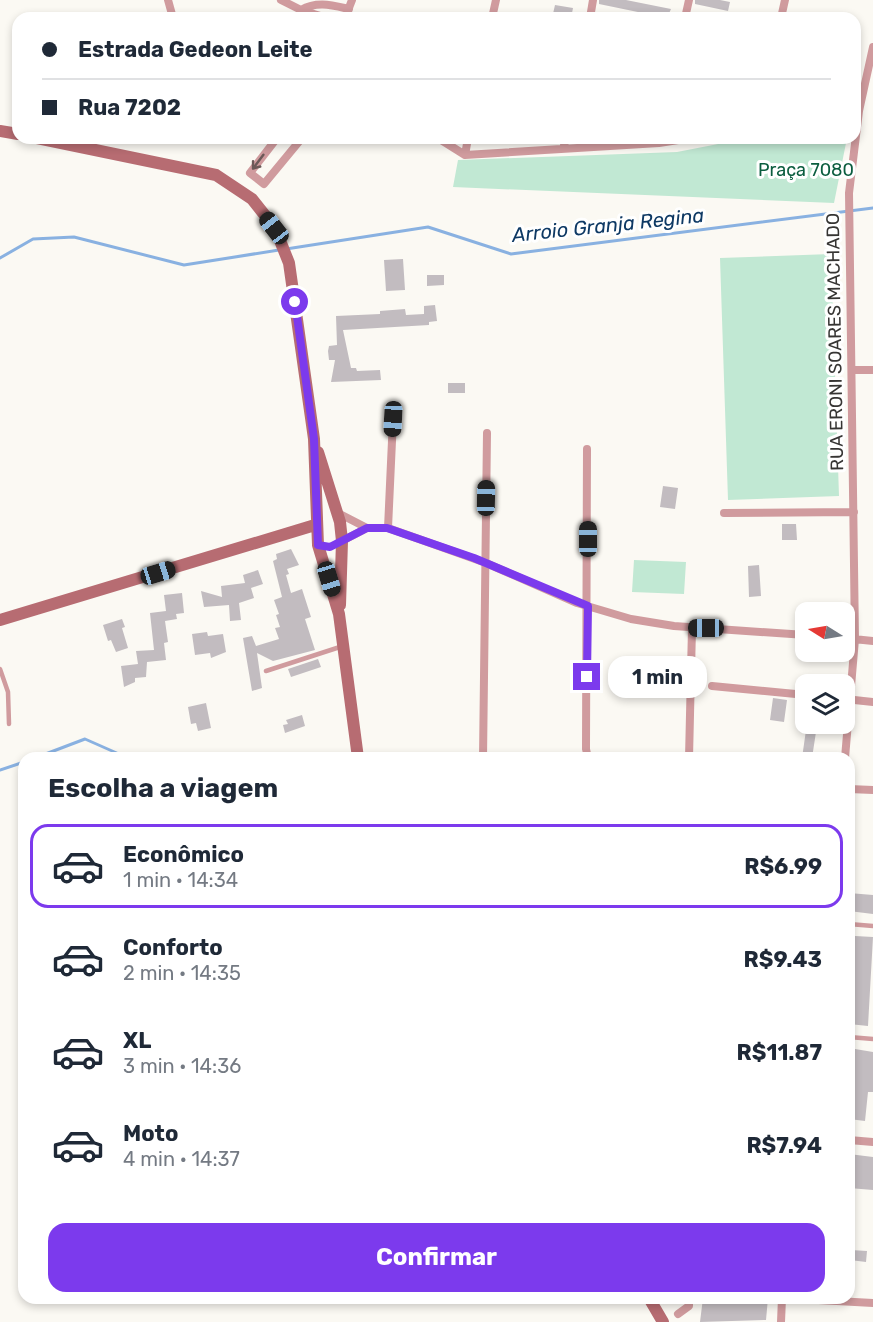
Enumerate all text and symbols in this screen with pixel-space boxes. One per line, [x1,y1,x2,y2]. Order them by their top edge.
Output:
text: Estrada Gedeon Leite [78,36,313,63]
text: Rua 7202 [78,94,181,121]
one-way arrow [252,154,265,170]
park label: Praça 7080 [758,159,854,181]
water label: Arroio Granja Regina [510,203,705,247]
car [256,208,292,248]
street label: RUA ERONI SOARES MACHADO [822,213,848,471]
route start [281,288,308,315]
car [383,401,403,437]
car [477,480,495,516]
car [579,521,597,557]
car [138,559,178,587]
car [315,559,343,599]
north arrow [795,602,855,662]
map controls [795,602,855,734]
car [688,619,724,637]
callout: 1 min [608,656,707,698]
route end [573,663,600,690]
text: 1 min [632,665,683,689]
button: layers [795,674,855,734]
text: Escolha a viagem [48,772,278,804]
icon: car [51,839,105,893]
text: Econômico [123,841,244,868]
text: R$6.99 [744,853,822,880]
text: 1 min · 14:34 [123,868,238,892]
icon: car [51,932,105,986]
text: Conforto [123,934,223,961]
text: R$9.43 [744,946,822,973]
text: 2 min · 14:35 [123,961,241,985]
icon: car [51,1025,105,1079]
text: XL [123,1027,151,1054]
text: R$11.87 [737,1039,822,1066]
text: 3 min · 14:36 [123,1054,241,1078]
icon: car [51,1118,105,1172]
text: Moto [123,1120,178,1147]
text: R$7.94 [746,1132,822,1159]
text: 4 min · 14:37 [123,1147,240,1171]
button: Confirmar [48,1223,825,1292]

